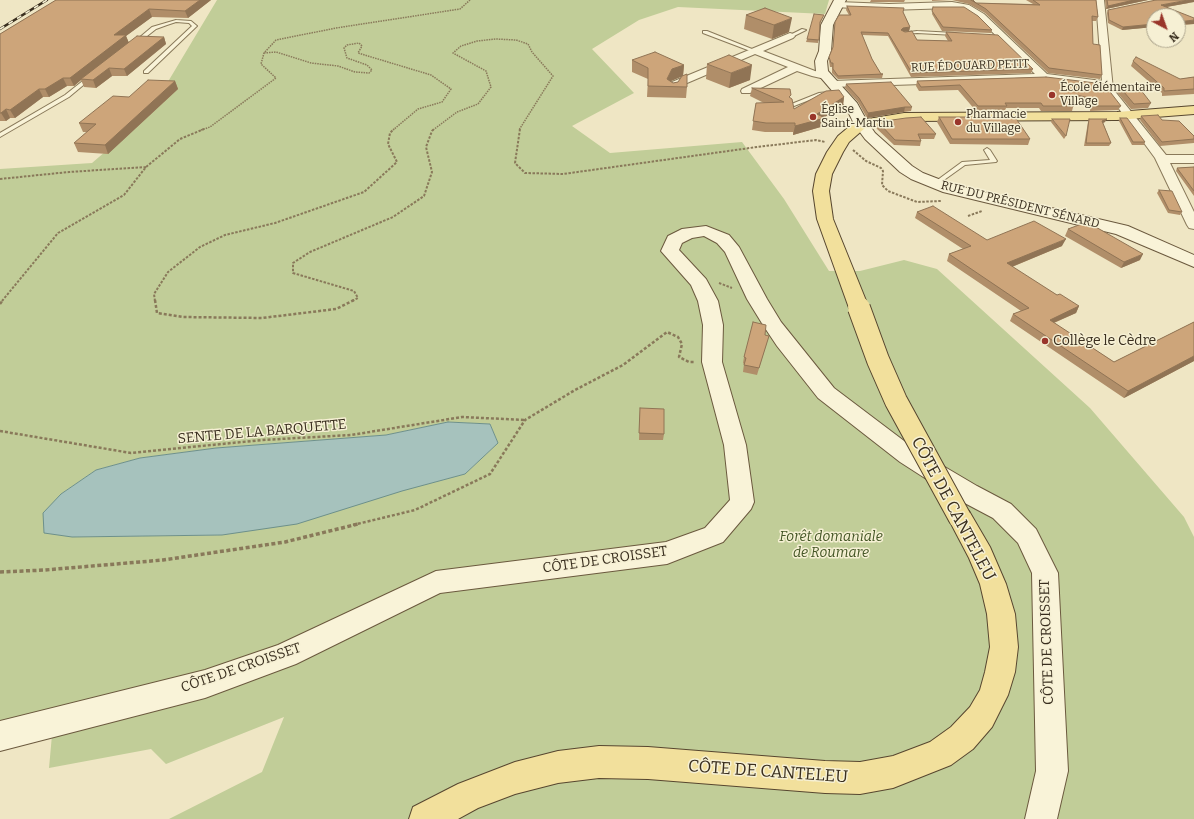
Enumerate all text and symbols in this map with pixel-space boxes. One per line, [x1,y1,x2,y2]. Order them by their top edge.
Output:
north arrow [1146,8,1186,48]
text: N [1166,29,1181,44]
street label: RUE ÉDOUARD PETIT [911,57,1029,75]
place label: École élémentaire Village [1060,81,1161,109]
marker: École élémentaire Village [1047,90,1057,100]
place label: Église Saint-Martin [821,103,893,131]
place label: Pharmacie du Village [966,108,1026,136]
marker: Église Saint-Martin [808,112,818,122]
marker: Pharmacie du Village [953,117,963,127]
street label: RUE DU PRÉSIDENT SÉNARD [939,178,1101,232]
place label: Collège le Cèdre [1053,333,1156,349]
marker: Collège le Cèdre [1040,336,1050,346]
street label: SENTE DE LA BARQUETTE [177,416,347,448]
street label: CÔTE DE CANTELEU [906,433,1000,585]
park label: Forêt domaniale de Roumare [779,529,883,562]
street label: CÔTE DE CROISSET [542,543,668,577]
street label: CÔTE DE CROISSET [1036,579,1058,705]
street label: CÔTE DE CROISSET [179,640,303,696]
street label: CÔTE DE CANTELEU [687,756,849,788]

